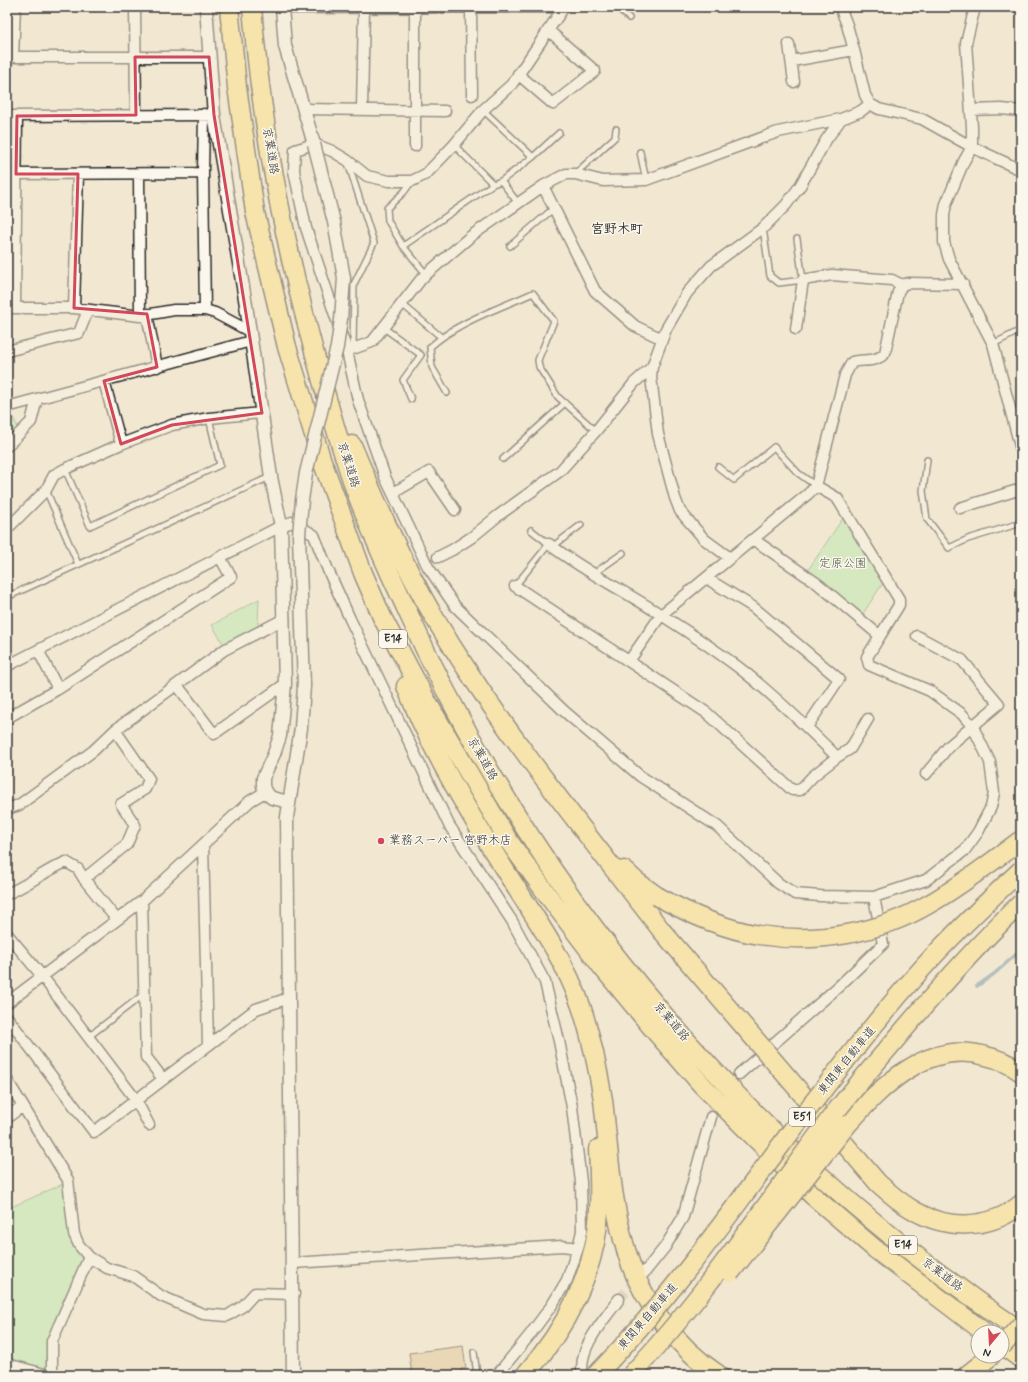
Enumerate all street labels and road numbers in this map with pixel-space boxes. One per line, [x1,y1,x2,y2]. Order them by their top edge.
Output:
street label: 京葉道路 [258,126,282,176]
street label: 京葉道路 [333,440,363,490]
road number: E14 [379,630,407,648]
street label: 京葉道路 [463,734,501,784]
street label: 京葉道路 [649,999,693,1045]
street label: 東関東自動車道 [814,1023,880,1099]
road number: E51 [789,1108,815,1126]
road number: E14 [889,1236,917,1254]
street label: 京葉道路 [918,1254,966,1296]
street label: 東関東自動車道 [614,1280,682,1354]

